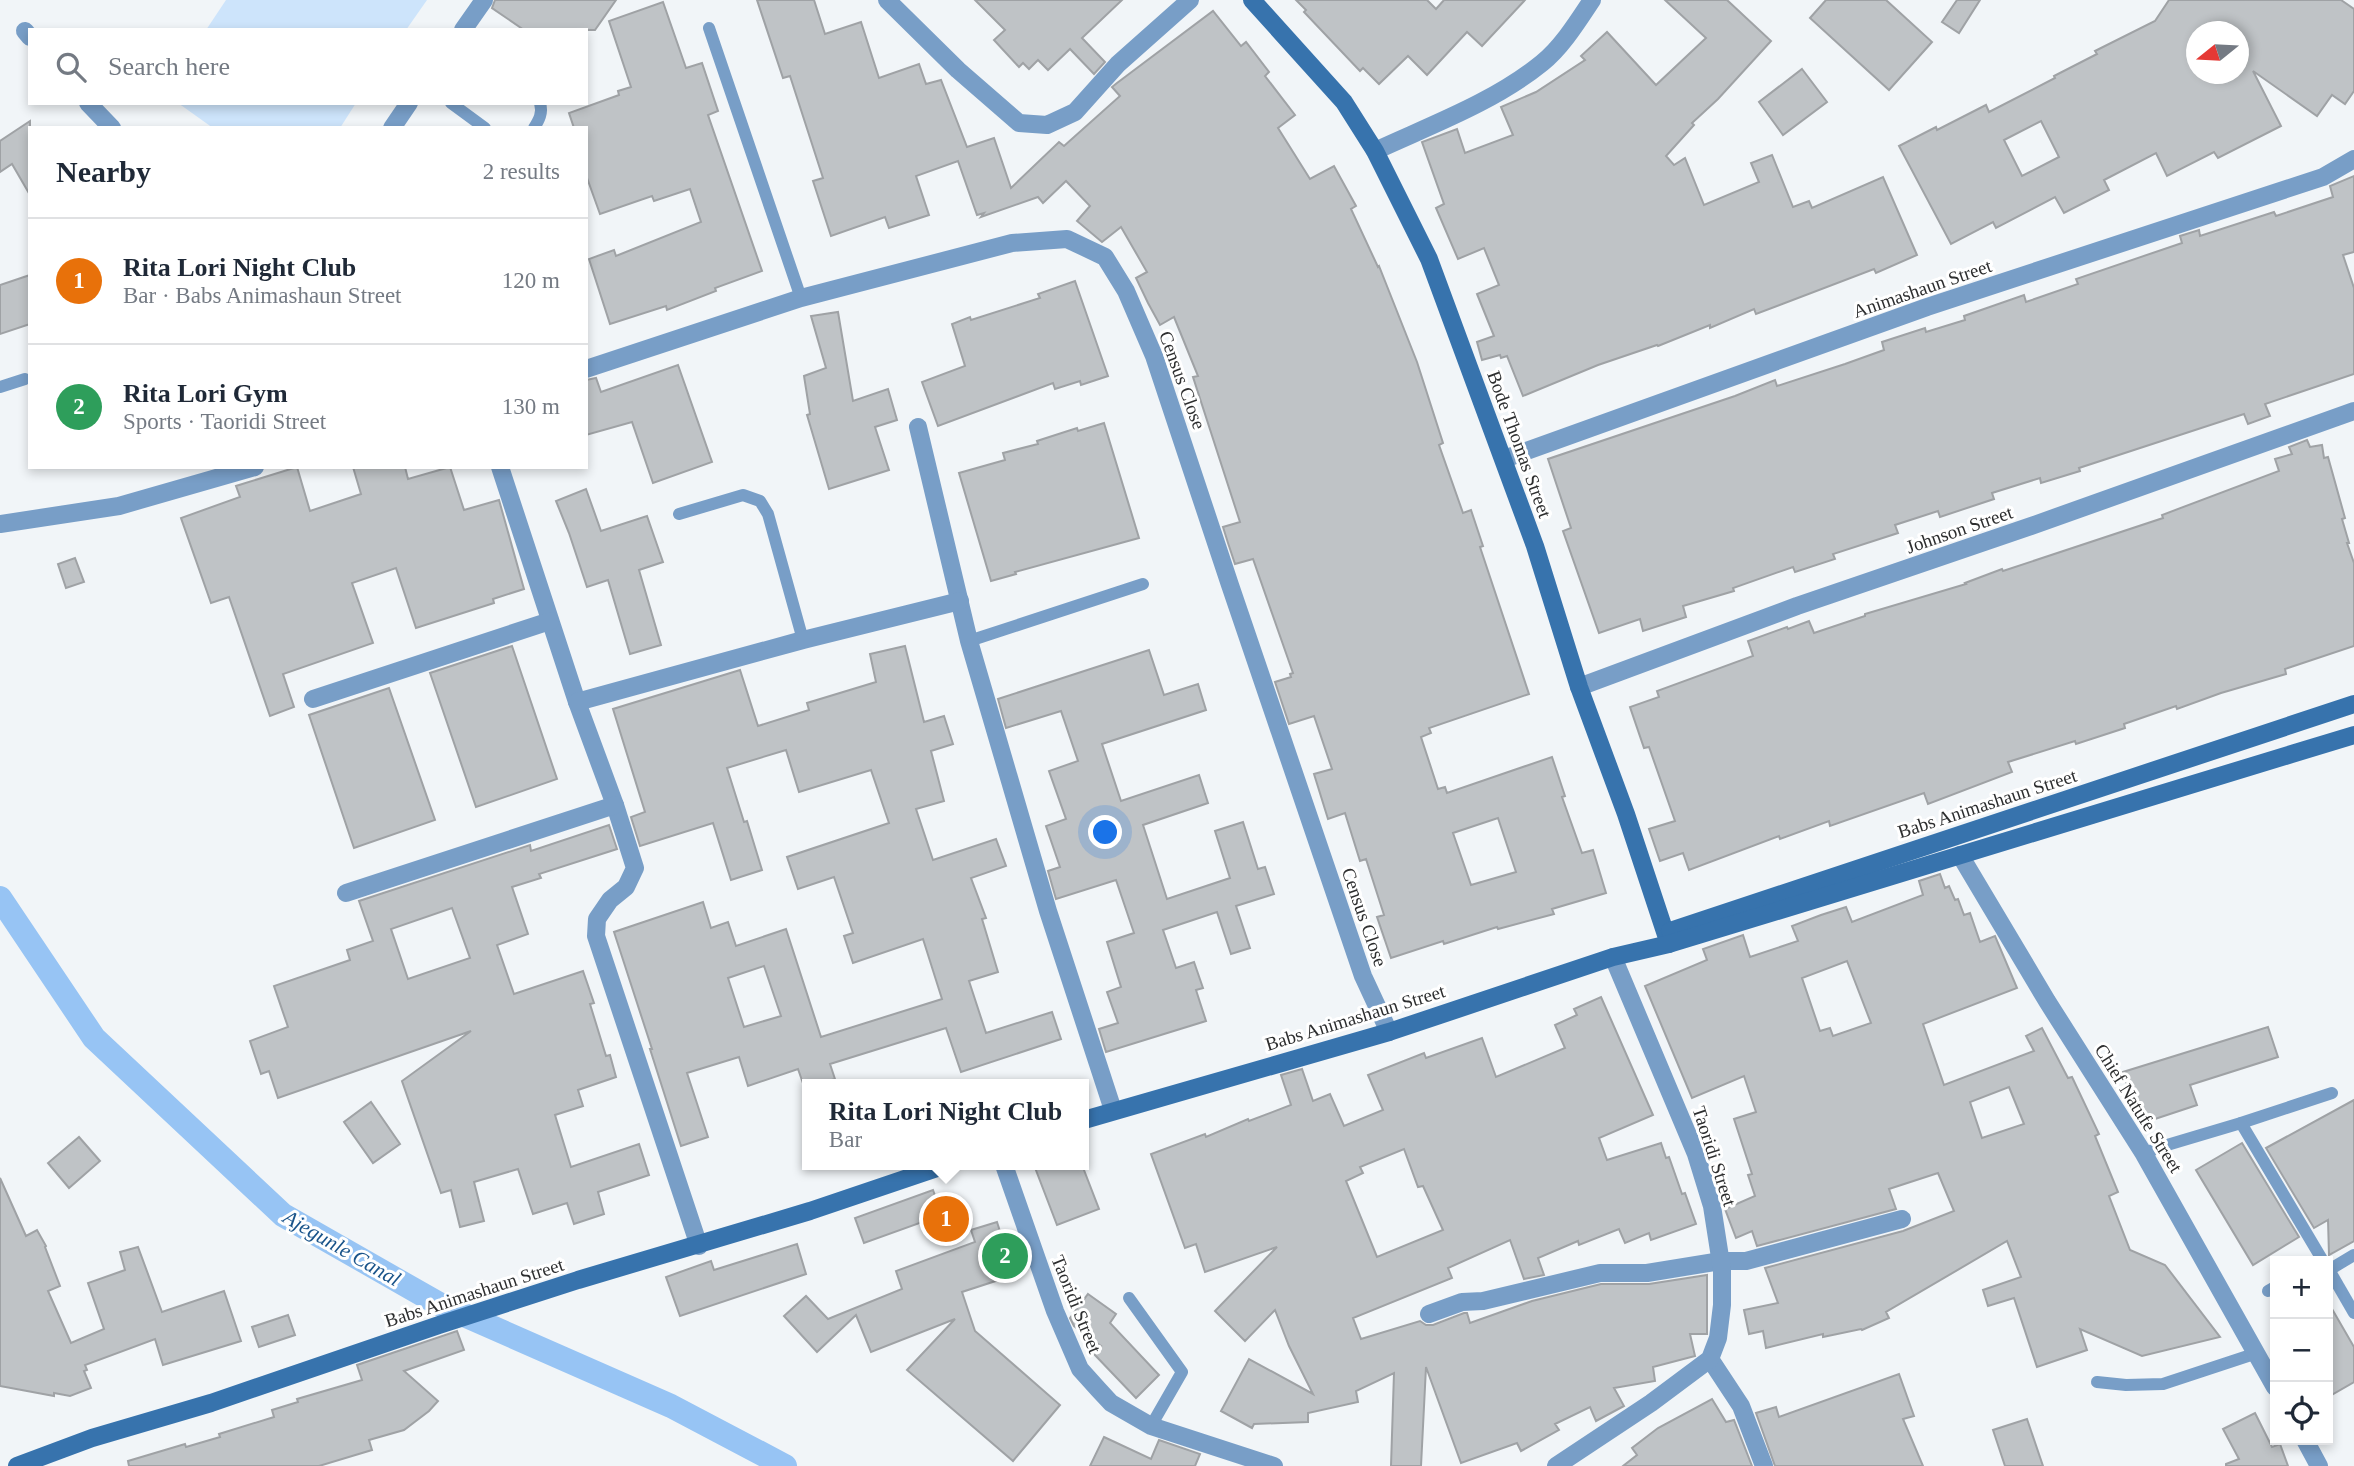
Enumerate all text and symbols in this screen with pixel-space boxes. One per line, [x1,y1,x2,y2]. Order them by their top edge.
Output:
north arrow [2186,21,2249,84]
search box [28,28,588,105]
icon: search [52,48,90,86]
text: Search here [108,52,230,81]
text: Nearby [56,155,151,188]
text: 2 results [483,159,560,184]
text: Rita Lori Night Club [123,253,356,282]
street label: Animashaun Street [1850,255,1995,322]
text: 1 [73,268,85,293]
text: 120 m [502,268,560,293]
text: Bar · Babs Animashaun Street [123,283,402,308]
street label: Census Close [1155,328,1210,432]
street label: Bode Thomas Street [1483,368,1556,521]
text: Rita Lori Gym [123,379,288,408]
text: 2 [73,394,85,419]
text: 130 m [502,394,560,419]
text: Sports · Taoridi Street [123,409,326,434]
street label: Johnson Street [1903,501,2016,558]
street label: Babs Animashaun Street [1895,764,2080,842]
your location [1088,815,1122,849]
street label: Census Close [1338,865,1391,969]
street label: Babs Animashaun Street [1263,980,1448,1055]
street label: Chief Natufe Street [2091,1040,2187,1177]
popup [802,1079,1089,1170]
text: Rita Lori Night Club [829,1097,1062,1126]
street label: Taoridi Street [1689,1104,1741,1209]
text: Bar [829,1127,862,1152]
pin: 1 [923,1193,969,1245]
water label: Ajegunle Canal [277,1204,405,1291]
pin: 2 [982,1230,1028,1282]
street label: Taoridi Street [1047,1252,1106,1357]
street label: Babs Animashaun Street [382,1253,567,1331]
map controls [2270,1256,2333,1445]
button: + [2270,1256,2333,1319]
button: − [2270,1319,2333,1382]
button: locate [2270,1382,2333,1445]

